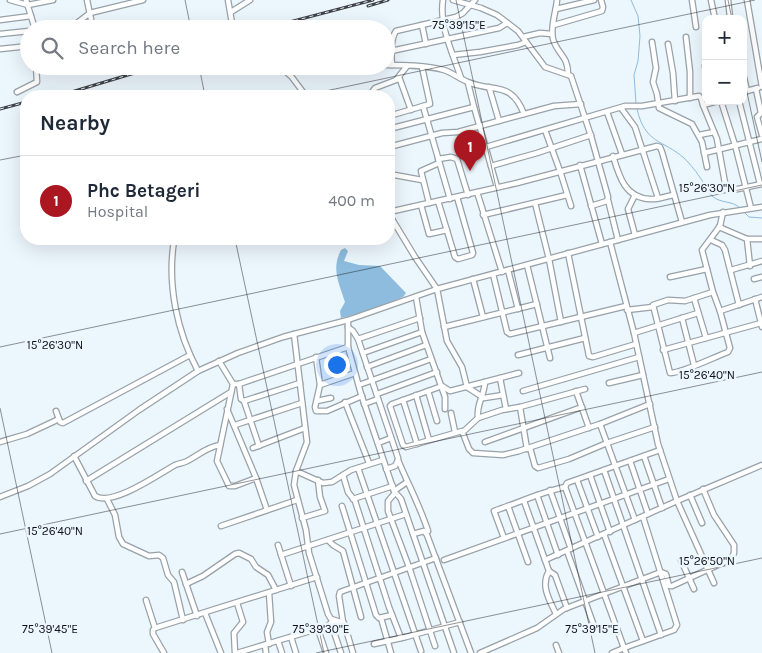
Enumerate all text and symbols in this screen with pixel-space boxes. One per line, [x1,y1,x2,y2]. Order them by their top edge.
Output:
map controls [702,15,747,105]
button: + [702,15,747,60]
text: 75°39'15"E [432,18,486,32]
search box [20,20,395,75]
icon: search [38,34,66,62]
text: Search here [78,37,180,59]
button: − [702,60,747,105]
text: Nearby [40,111,110,135]
pin: 1 [454,130,486,171]
text: Phc Betageri [87,180,201,202]
text: 15°26'30"N [679,181,735,195]
text: 1 [53,191,59,210]
text: 400 m [328,191,375,210]
text: Hospital [87,202,148,221]
text: 15°26'30"N [27,338,83,352]
your location [324,352,350,378]
text: 15°26'40"N [679,368,735,382]
text: 15°26'40"N [27,524,83,538]
text: 15°26'50"N [679,554,735,568]
text: 75°39'45"E [22,622,78,636]
text: 75°39'30"E [293,622,349,636]
text: 75°39'15"E [565,622,619,636]

